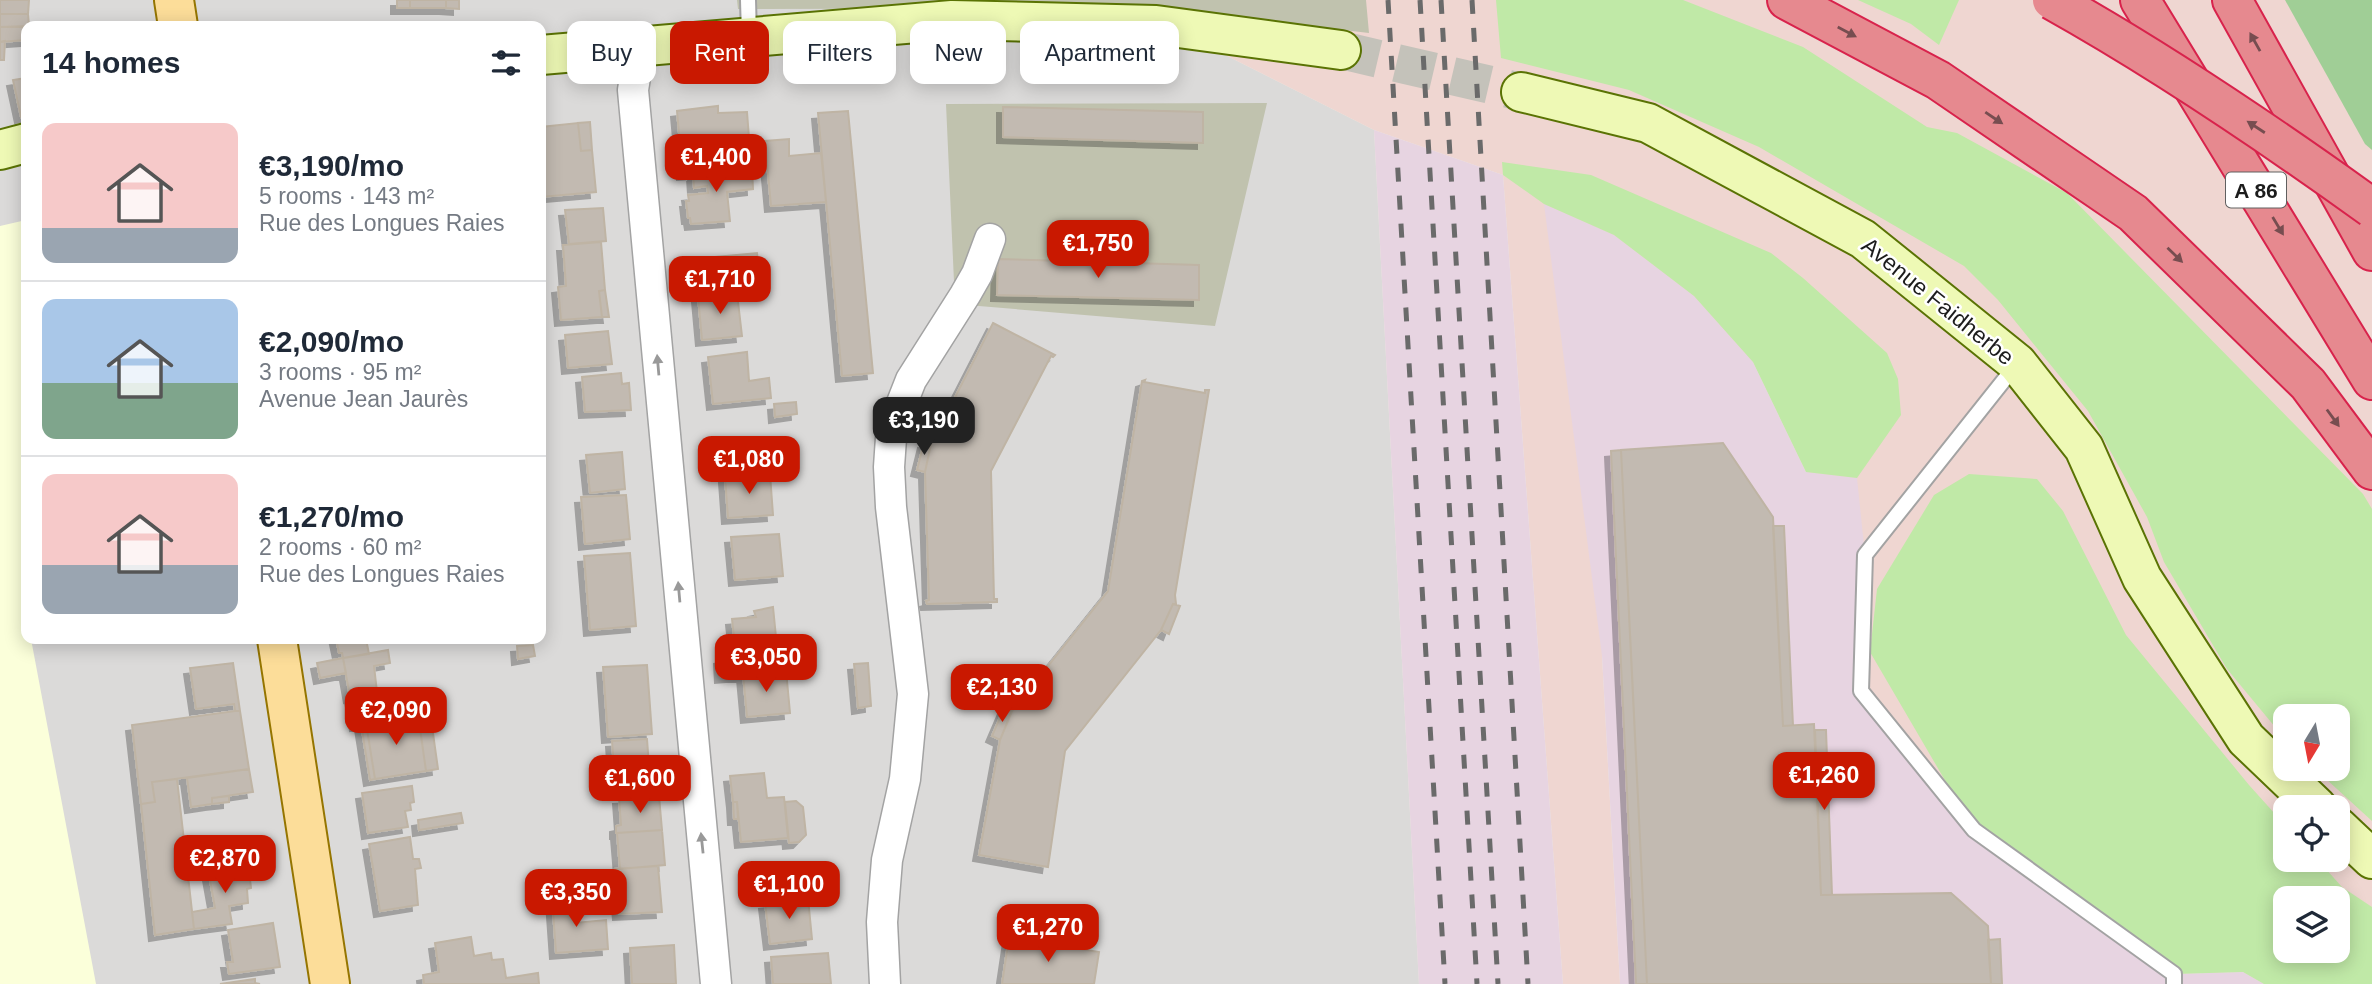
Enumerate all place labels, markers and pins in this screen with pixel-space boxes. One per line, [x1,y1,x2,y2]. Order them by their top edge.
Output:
pin: €1,400 [659,134,773,194]
pin: €1,750 [1041,220,1155,280]
pin: €1,710 [663,256,777,316]
pin: €3,190 [867,398,981,457]
pin: €1,080 [692,436,806,496]
pin: €3,050 [709,634,823,694]
pin: €2,130 [945,664,1059,724]
pin: €2,090 [339,688,453,747]
pin: €1,260 [1767,752,1881,812]
pin: €1,600 [583,756,697,815]
pin: €2,870 [168,836,282,895]
pin: €1,100 [732,862,846,921]
pin: €3,350 [519,870,633,929]
pin: €1,270 [991,904,1105,964]

